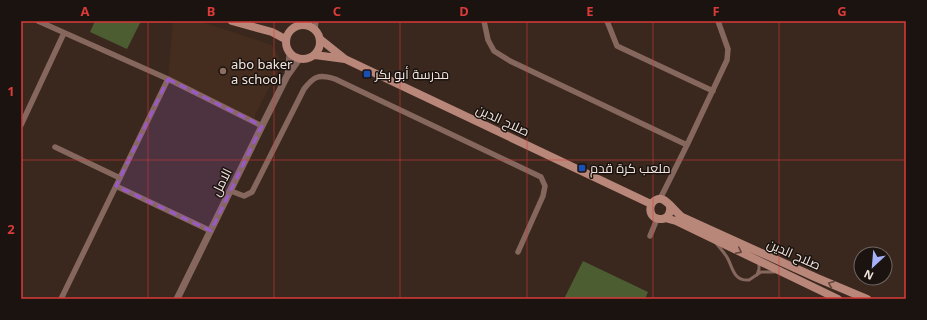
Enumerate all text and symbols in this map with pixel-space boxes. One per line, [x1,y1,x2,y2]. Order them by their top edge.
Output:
text: A [81,2,90,20]
text: B [207,2,215,20]
text: C [333,2,341,20]
text: D [459,2,469,20]
text: E [586,2,594,20]
text: F [712,2,720,20]
text: G [837,2,847,20]
place label: abo baker a school [231,55,293,88]
place label: مدرسة أبو بكر [374,65,449,83]
marker: abo baker a school [218,66,228,76]
marker: مدرسة أبو بكر [362,69,372,79]
text: 1 [7,82,15,100]
street label: صلاح الدين [473,100,533,140]
place label: ملعب كرة قدم [590,159,671,178]
marker: ملعب كرة قدم [577,163,587,173]
street label: الامل [206,165,236,199]
text: 2 [7,220,15,238]
street label: صلاح الدين [764,234,824,274]
one-way arrow [734,246,742,254]
north arrow [853,246,893,286]
text: N [861,267,876,284]
one-way arrow [828,281,836,289]

